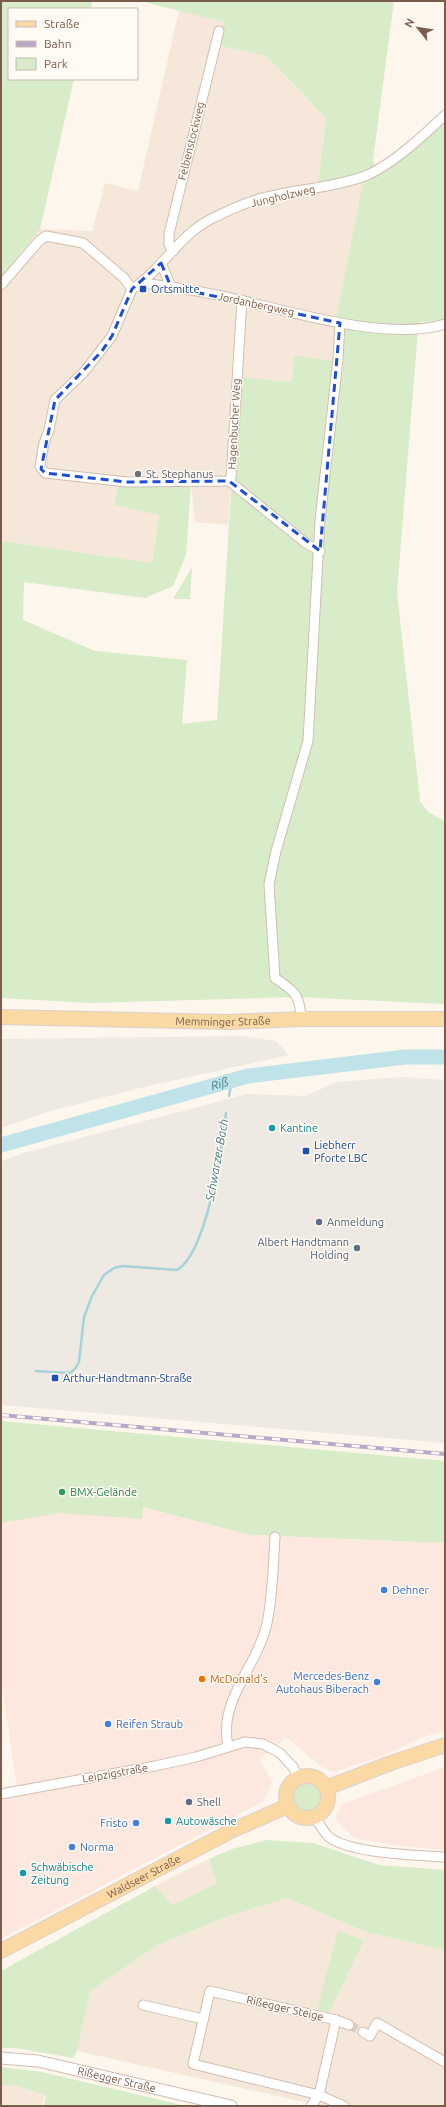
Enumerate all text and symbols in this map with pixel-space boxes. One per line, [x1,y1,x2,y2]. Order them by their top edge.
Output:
legend [8,8,138,80]
north arrow [398,8,438,48]
text: N [402,16,417,30]
text: Straße [44,17,80,30]
text: Bahn [44,37,72,50]
text: Park [44,57,68,70]
street label: Felbenstockweg [175,100,207,182]
street label: Jungholzweg [250,183,316,209]
place label: Ortsmitte [151,283,200,295]
marker: Ortsmitte [138,284,148,294]
street label: Jordanbergweg [216,290,296,318]
street label: Hagenbucher Weg [226,378,242,470]
place label: St. Stephanus [146,468,214,480]
marker: St. Stephanus [133,469,143,479]
street label: Memminger Straße [175,1014,271,1028]
water label: Riß [209,1075,230,1092]
water label: Schwarzer Bach [203,1118,230,1203]
place label: Kantine [280,1122,318,1134]
marker: Kantine [267,1123,277,1133]
place label: Liebherr Pforte LBC [314,1139,368,1164]
marker: Liebherr Pforte LBC [301,1146,311,1156]
place label: Anmeldung [327,1216,384,1228]
marker: Anmeldung [314,1217,324,1227]
place label: Albert Handtmann Holding [257,1236,349,1261]
marker: Albert Handtmann Holding [352,1243,362,1253]
place label: Arthur-Handtmann-Straße [63,1372,192,1384]
marker: Arthur-Handtmann-Straße [50,1373,60,1383]
place label: BMX-Gelände [70,1486,137,1498]
marker: BMX-Gelände [57,1487,67,1497]
place label: Dehner [392,1584,429,1596]
marker: Dehner [379,1585,389,1595]
place label: Mercedes-Benz Autohaus Biberach [276,1670,369,1695]
place label: McDonald's [210,1673,268,1685]
marker: McDonald's [197,1674,207,1684]
marker: Mercedes-Benz Autohaus Biberach [372,1677,382,1687]
place label: Reifen Straub [116,1718,183,1730]
marker: Reifen Straub [103,1719,113,1729]
street label: Leipzigstraße [81,1761,149,1785]
place label: Shell [197,1796,221,1808]
marker: Shell [184,1797,194,1807]
place label: Autowäsche [176,1815,237,1827]
marker: Autowäsche [163,1816,173,1826]
place label: Fristo [100,1817,128,1829]
marker: Fristo [131,1818,141,1828]
place label: Norma [80,1841,114,1853]
marker: Norma [67,1842,77,1852]
street label: Waldseer Straße [105,1852,183,1901]
place label: Schwäbische Zeitung [31,1861,94,1886]
marker: Schwäbische Zeitung [18,1868,28,1878]
street label: Rißegger Steige [245,1993,325,2023]
street label: Rißegger Straße [76,2064,157,2094]

